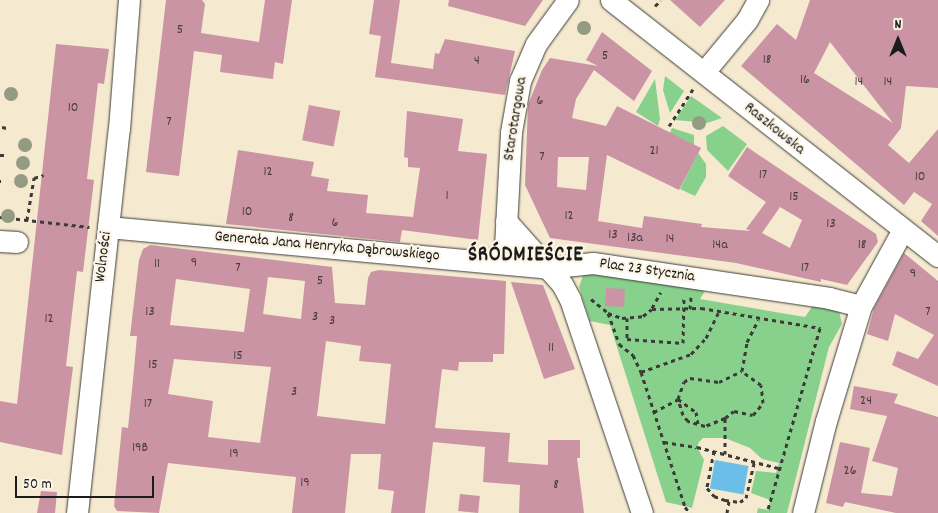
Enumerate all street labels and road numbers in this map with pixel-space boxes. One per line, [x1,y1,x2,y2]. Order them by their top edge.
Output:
street label: Starotargowa [500,76,532,162]
street label: Raszkowska [740,99,808,159]
street label: Generała Jana Henryka Dąbrowskiego [214,228,440,266]
street label: Wolności [91,231,117,283]
street label: Plac 23 Stycznia [598,255,696,287]

